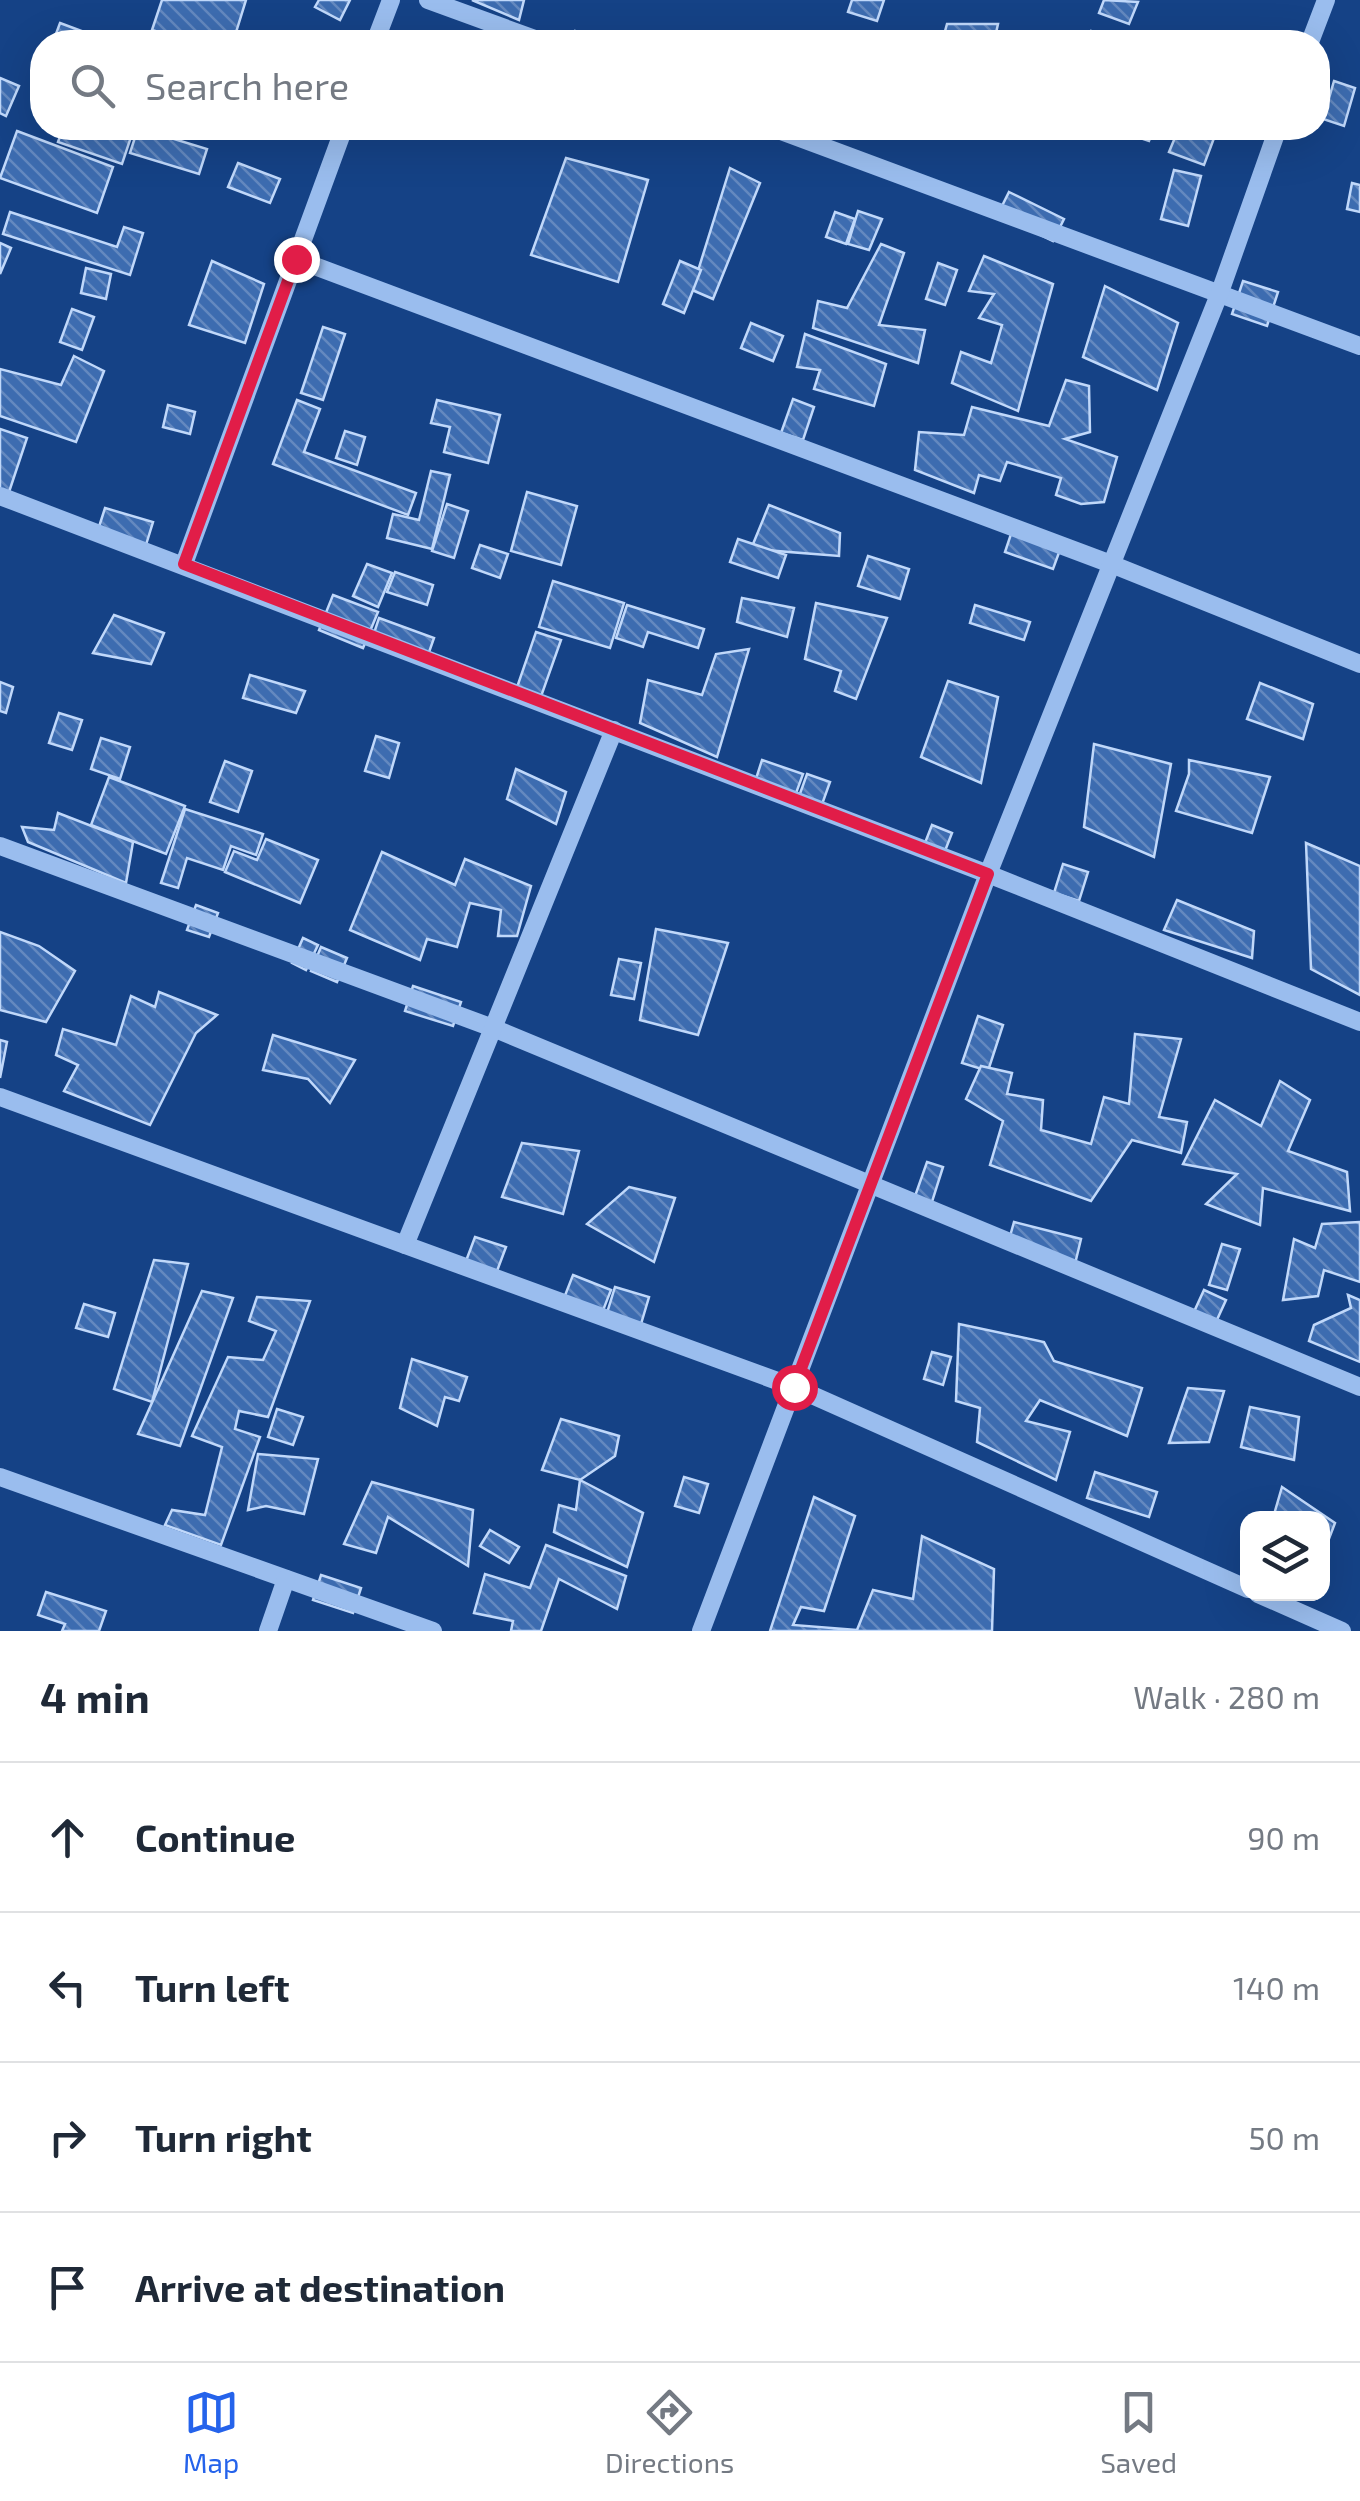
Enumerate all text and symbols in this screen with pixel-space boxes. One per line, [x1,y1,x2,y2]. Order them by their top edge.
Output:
search box [30,30,1330,140]
icon: search [65,58,120,113]
text: Search here [145,62,349,108]
route end [274,237,320,283]
route start [772,1365,818,1411]
map controls [1240,1511,1330,1601]
button: layers [1240,1511,1330,1601]
text: 4 min [40,1671,150,1721]
text: Walk · 280 m [1133,1677,1320,1715]
icon: ahead [40,1810,95,1865]
text: Continue [135,1814,295,1860]
text: 90 m [1247,1818,1320,1856]
icon: left [40,1960,95,2015]
text: Turn left [135,1964,290,2010]
text: 140 m [1233,1968,1320,2006]
icon: right [40,2110,95,2165]
text: Turn right [135,2114,312,2160]
text: 50 m [1248,2118,1320,2156]
icon: arrive [40,2260,95,2315]
text: Arrive at destination [135,2264,505,2310]
tab: Map [183,2385,239,2479]
tab: Directions [605,2385,734,2479]
tab: Saved [1100,2385,1177,2479]

